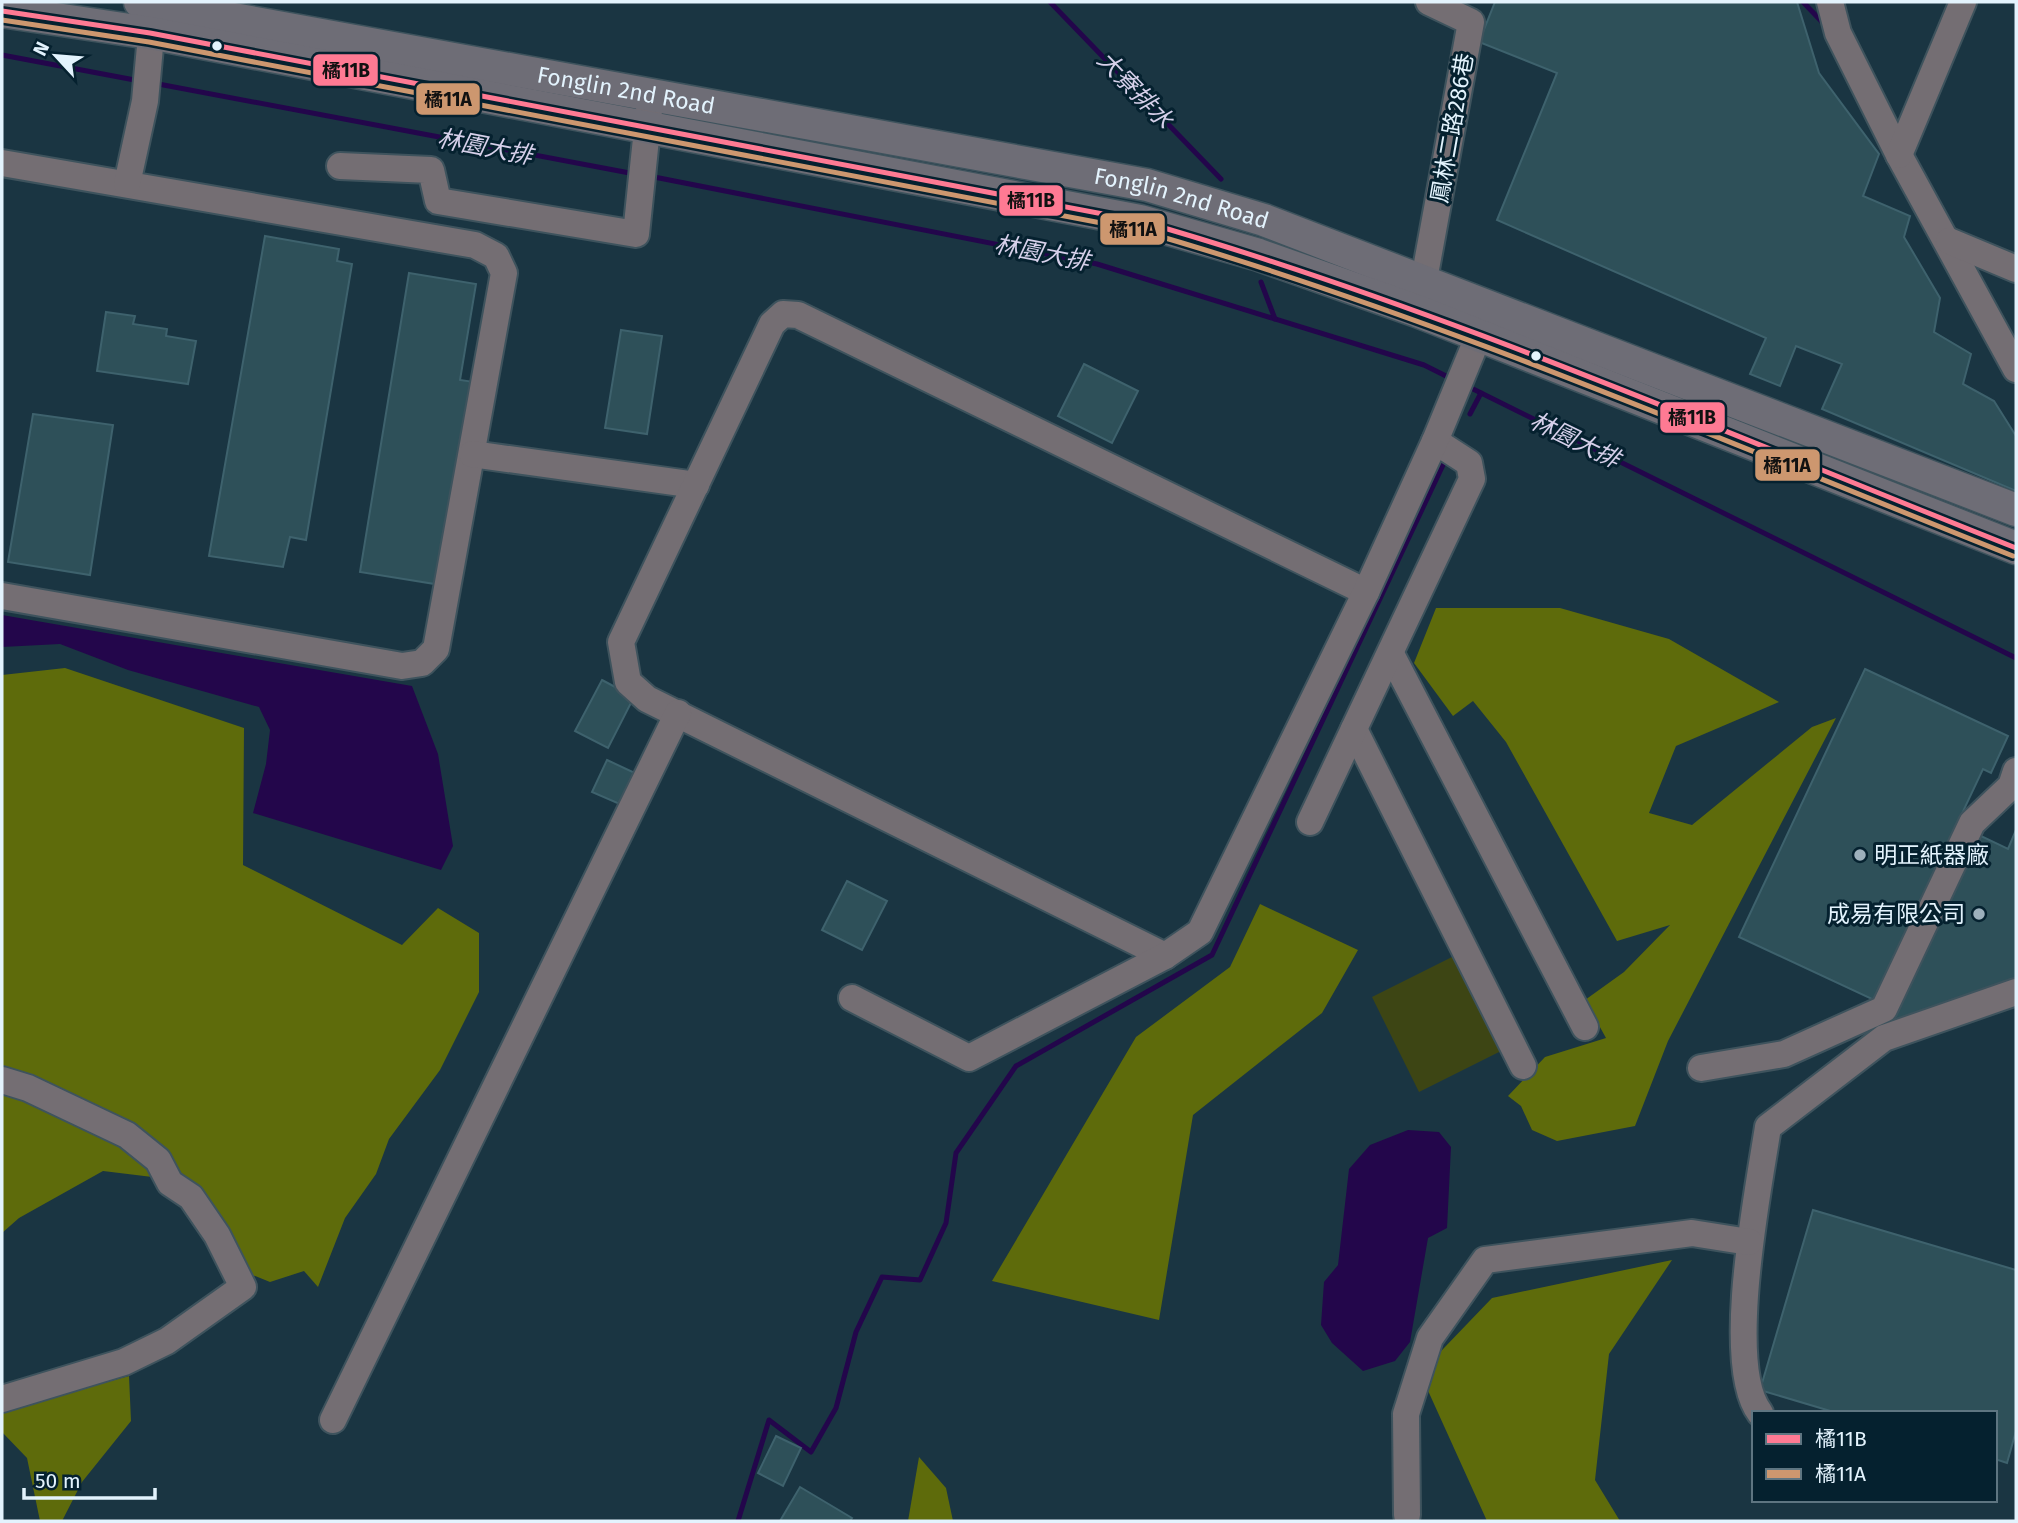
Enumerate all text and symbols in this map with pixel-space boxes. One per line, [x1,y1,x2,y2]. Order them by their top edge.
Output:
north arrow [21,21,91,91]
text: N [28,38,54,59]
unlabelled marker [210,39,224,53]
water label: 大寮排水 [1092,46,1179,135]
street label: 鳳林二路286巷 [1425,51,1479,205]
line badge: 橘11B [312,53,379,87]
text: 橘11B [322,59,370,82]
street label: Fonglin 2nd Road [535,60,717,120]
line badge: 橘11A [415,82,481,116]
text: 橘11A [424,88,473,111]
water label: 林園大排 [435,124,538,170]
street label: Fonglin 2nd Road [1092,162,1272,235]
line badge: 橘11B [998,184,1064,217]
text: 橘11B [1007,189,1055,212]
line badge: 橘11A [1099,212,1166,246]
text: 橘11A [1109,218,1158,241]
water label: 林園大排 [992,230,1095,276]
unlabelled marker [1529,349,1543,363]
line badge: 橘11B [1659,401,1726,434]
water label: 林園大排 [1526,406,1627,475]
text: 橘11B [1668,406,1716,429]
line badge: 橘11A [1754,448,1821,482]
text: 橘11A [1763,454,1812,477]
place label: 明正紙器廠 [1874,841,1989,869]
marker: 明正紙器廠 [1852,847,1868,863]
place label: 成易有限公司 [1827,900,1965,928]
marker: 成易有限公司 [1971,906,1987,922]
legend [1752,1411,1997,1502]
text: 橘11B [1815,1426,1867,1452]
scale bar [24,1456,156,1500]
text: 橘11A [1815,1461,1866,1487]
text: 50 m [35,1468,81,1494]

